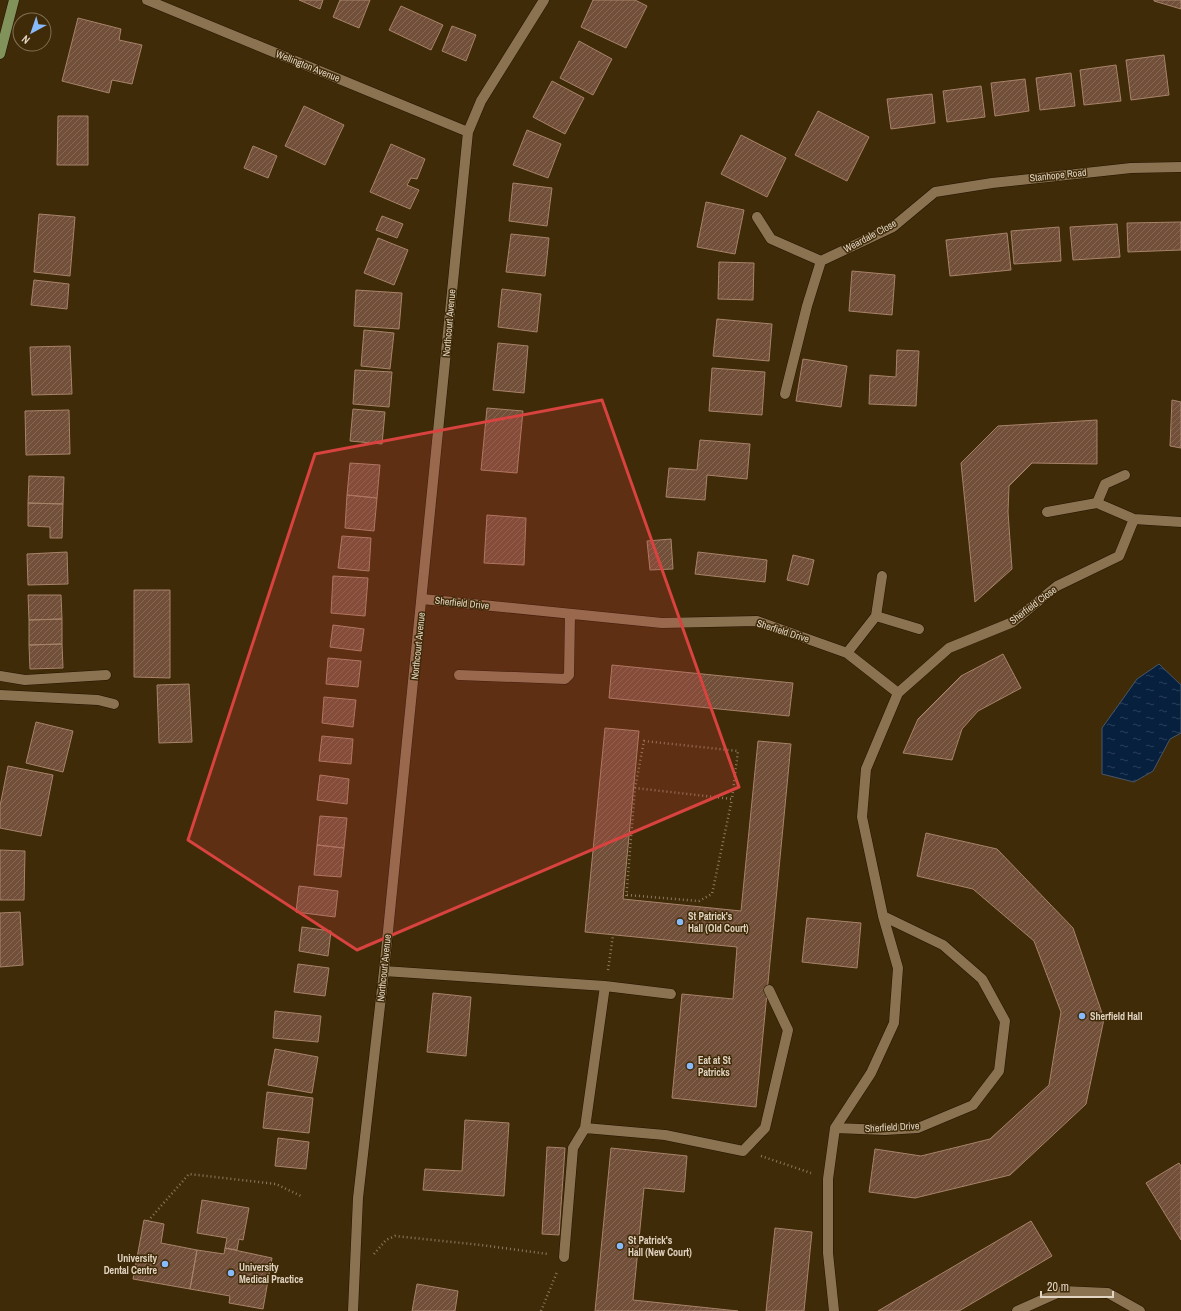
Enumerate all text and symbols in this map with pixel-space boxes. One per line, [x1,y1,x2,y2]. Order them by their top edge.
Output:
north arrow [12,12,52,52]
text: N [19,32,33,47]
street label: Wellington Avenue [274,47,342,85]
street label: Stanhope Road [1029,166,1087,184]
street label: Weardale Close [841,216,899,255]
street label: Northcourt Avenue [440,288,458,357]
street label: Sherfield Close [1007,583,1060,627]
street label: Sherfield Drive [434,594,490,612]
street label: Northcourt Avenue [408,611,428,680]
street label: Sherfield Drive [755,616,811,646]
place label: St Patrick's Hall (Old Court) [688,910,749,935]
marker: St Patrick's Hall (Old Court) [675,917,685,927]
street label: Northcourt Avenue [374,933,394,1002]
place label: Sherfield Hall [1090,1010,1142,1023]
marker: Sherfield Hall [1077,1011,1087,1021]
place label: Eat at St Patricks [698,1054,731,1079]
marker: Eat at St Patricks [685,1061,695,1071]
street label: Sherfield Drive [864,1119,920,1135]
place label: St Patrick's Hall (New Court) [628,1234,692,1259]
marker: St Patrick's Hall (New Court) [615,1241,625,1251]
place label: University Dental Centre [104,1252,157,1277]
marker: University Dental Centre [160,1259,170,1269]
place label: University Medical Practice [239,1261,304,1286]
marker: University Medical Practice [226,1268,236,1278]
scale bar [1041,1273,1113,1299]
text: 20 m [1047,1279,1069,1295]

